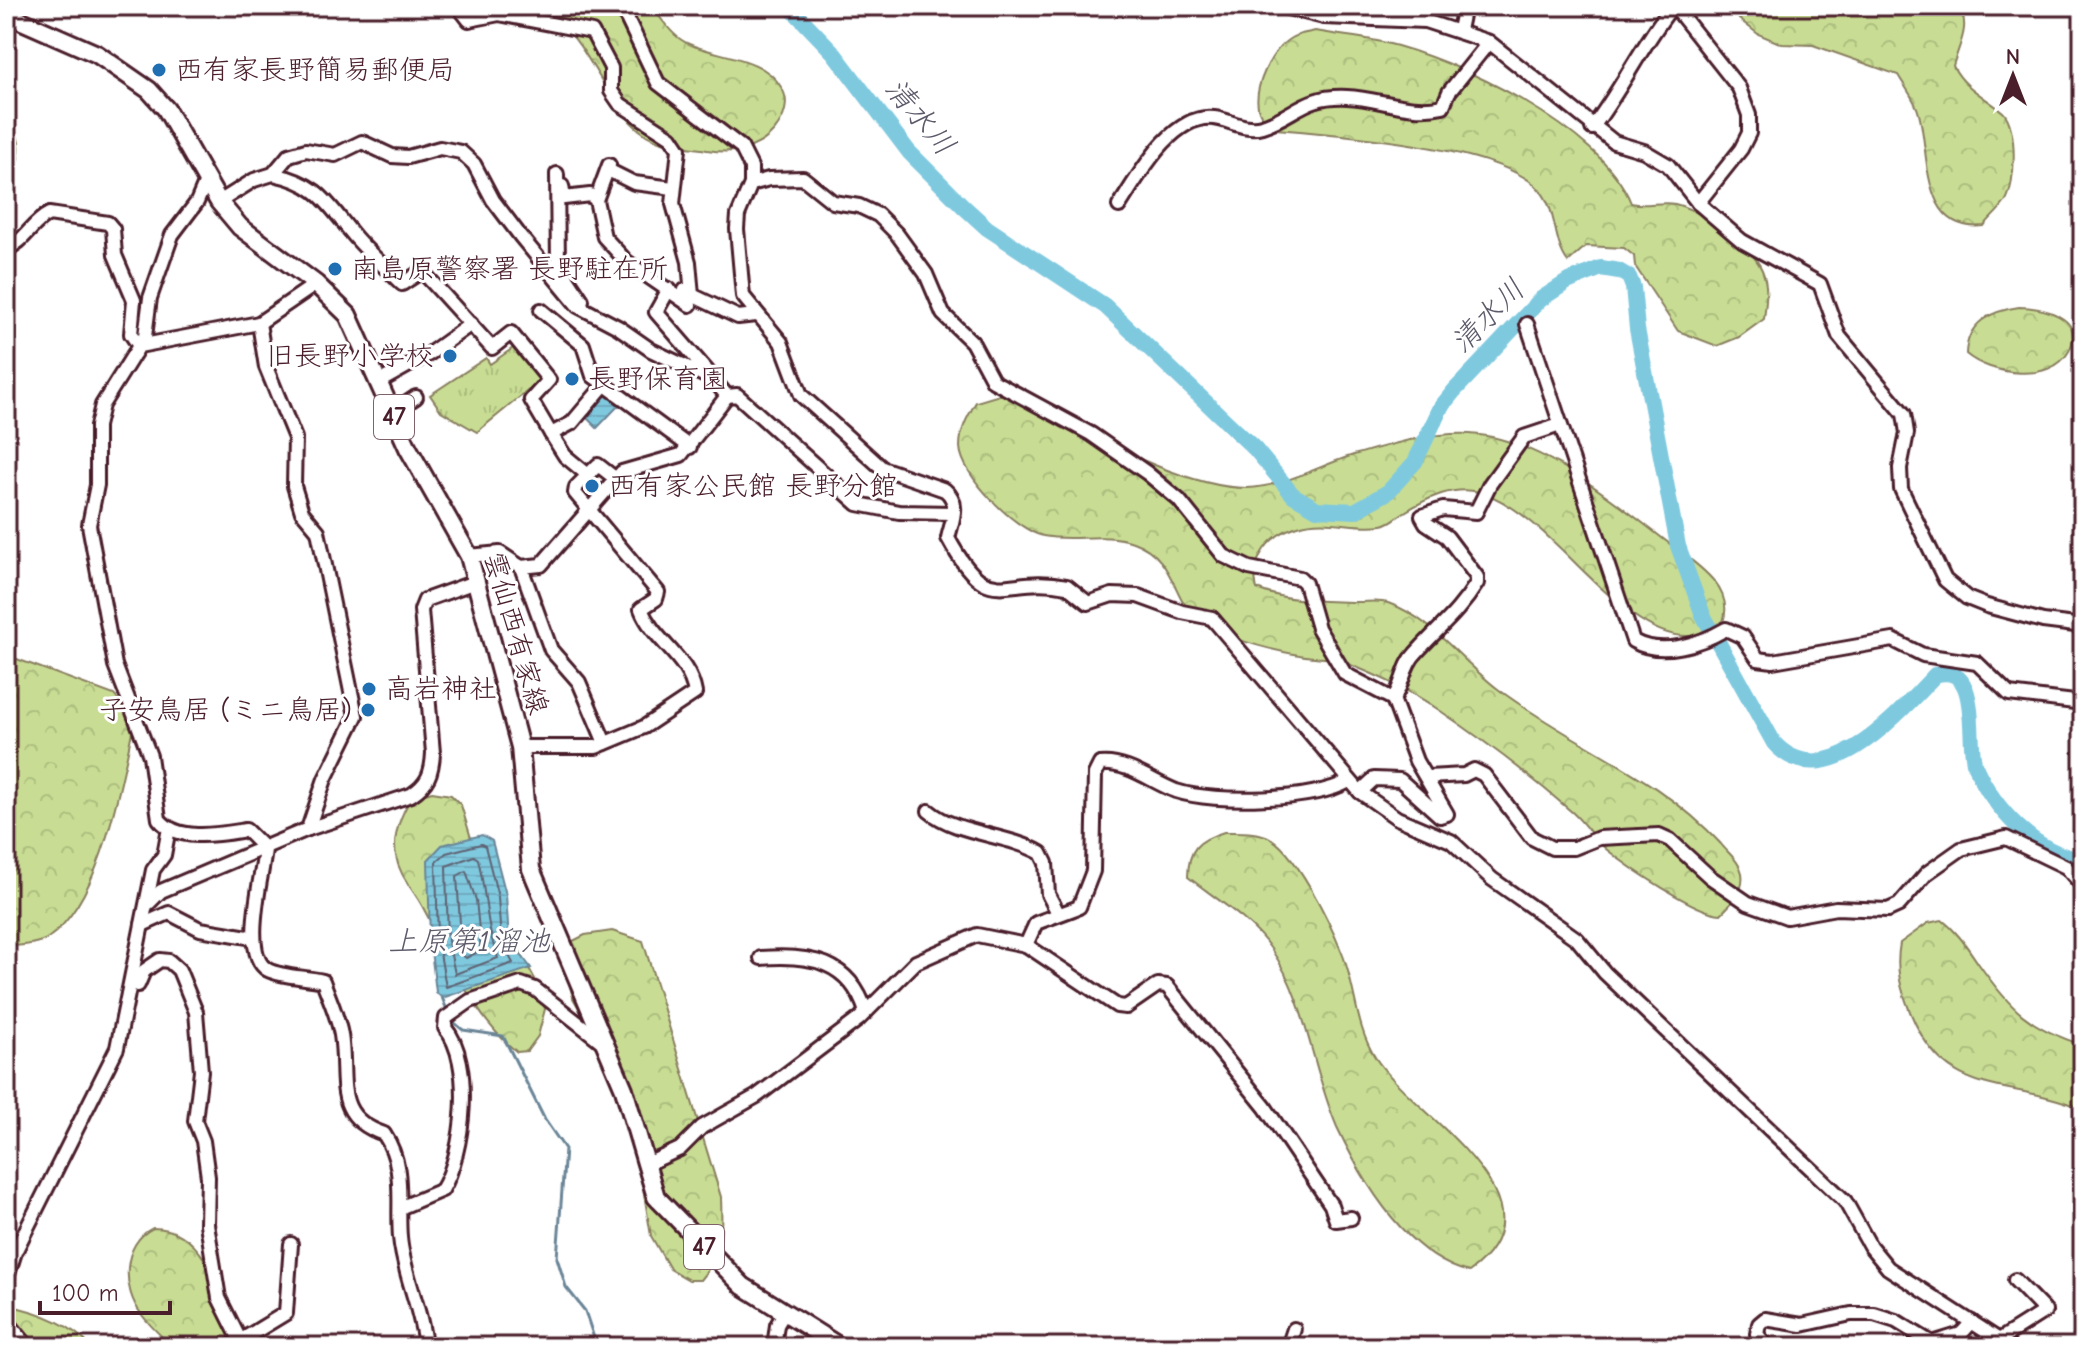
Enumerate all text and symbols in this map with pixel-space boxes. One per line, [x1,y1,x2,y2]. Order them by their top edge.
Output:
north arrow [1973,36,2053,116]
text: N [2006,44,2020,70]
place label: 西有家長野簡易郵便局 [175,54,455,86]
marker: 西有家長野簡易郵便局 [150,61,168,79]
water label: 清水川 [878,71,962,163]
place label: 南島原警察署 長野駐在所 [351,253,668,285]
marker: 南島原警察署 長野駐在所 [326,260,344,278]
water label: 清水川 [1444,272,1532,360]
place label: 旧長野小学校 [266,340,434,372]
marker: 旧長野小学校 [441,347,459,365]
place label: 長野保育園 [588,363,728,395]
marker: 長野保育園 [563,370,581,388]
road number: 47 [374,395,414,439]
place label: 西有家公民館 長野分館 [608,470,897,502]
marker: 西有家公民館 長野分館 [583,477,601,495]
street label: 雲仙西有家線 [477,548,555,718]
place label: 高岩神社 [385,673,497,705]
marker: 高岩神社 [360,680,378,698]
place label: 子安鳥居 (ミニ鳥居) [99,694,352,726]
marker: 子安鳥居 (ミニ鳥居) [359,701,377,719]
water label: 上原第1溜池 [388,924,551,959]
road number: 47 [684,1225,724,1269]
scale bar [40,1265,170,1315]
text: 100 m [52,1279,119,1307]

